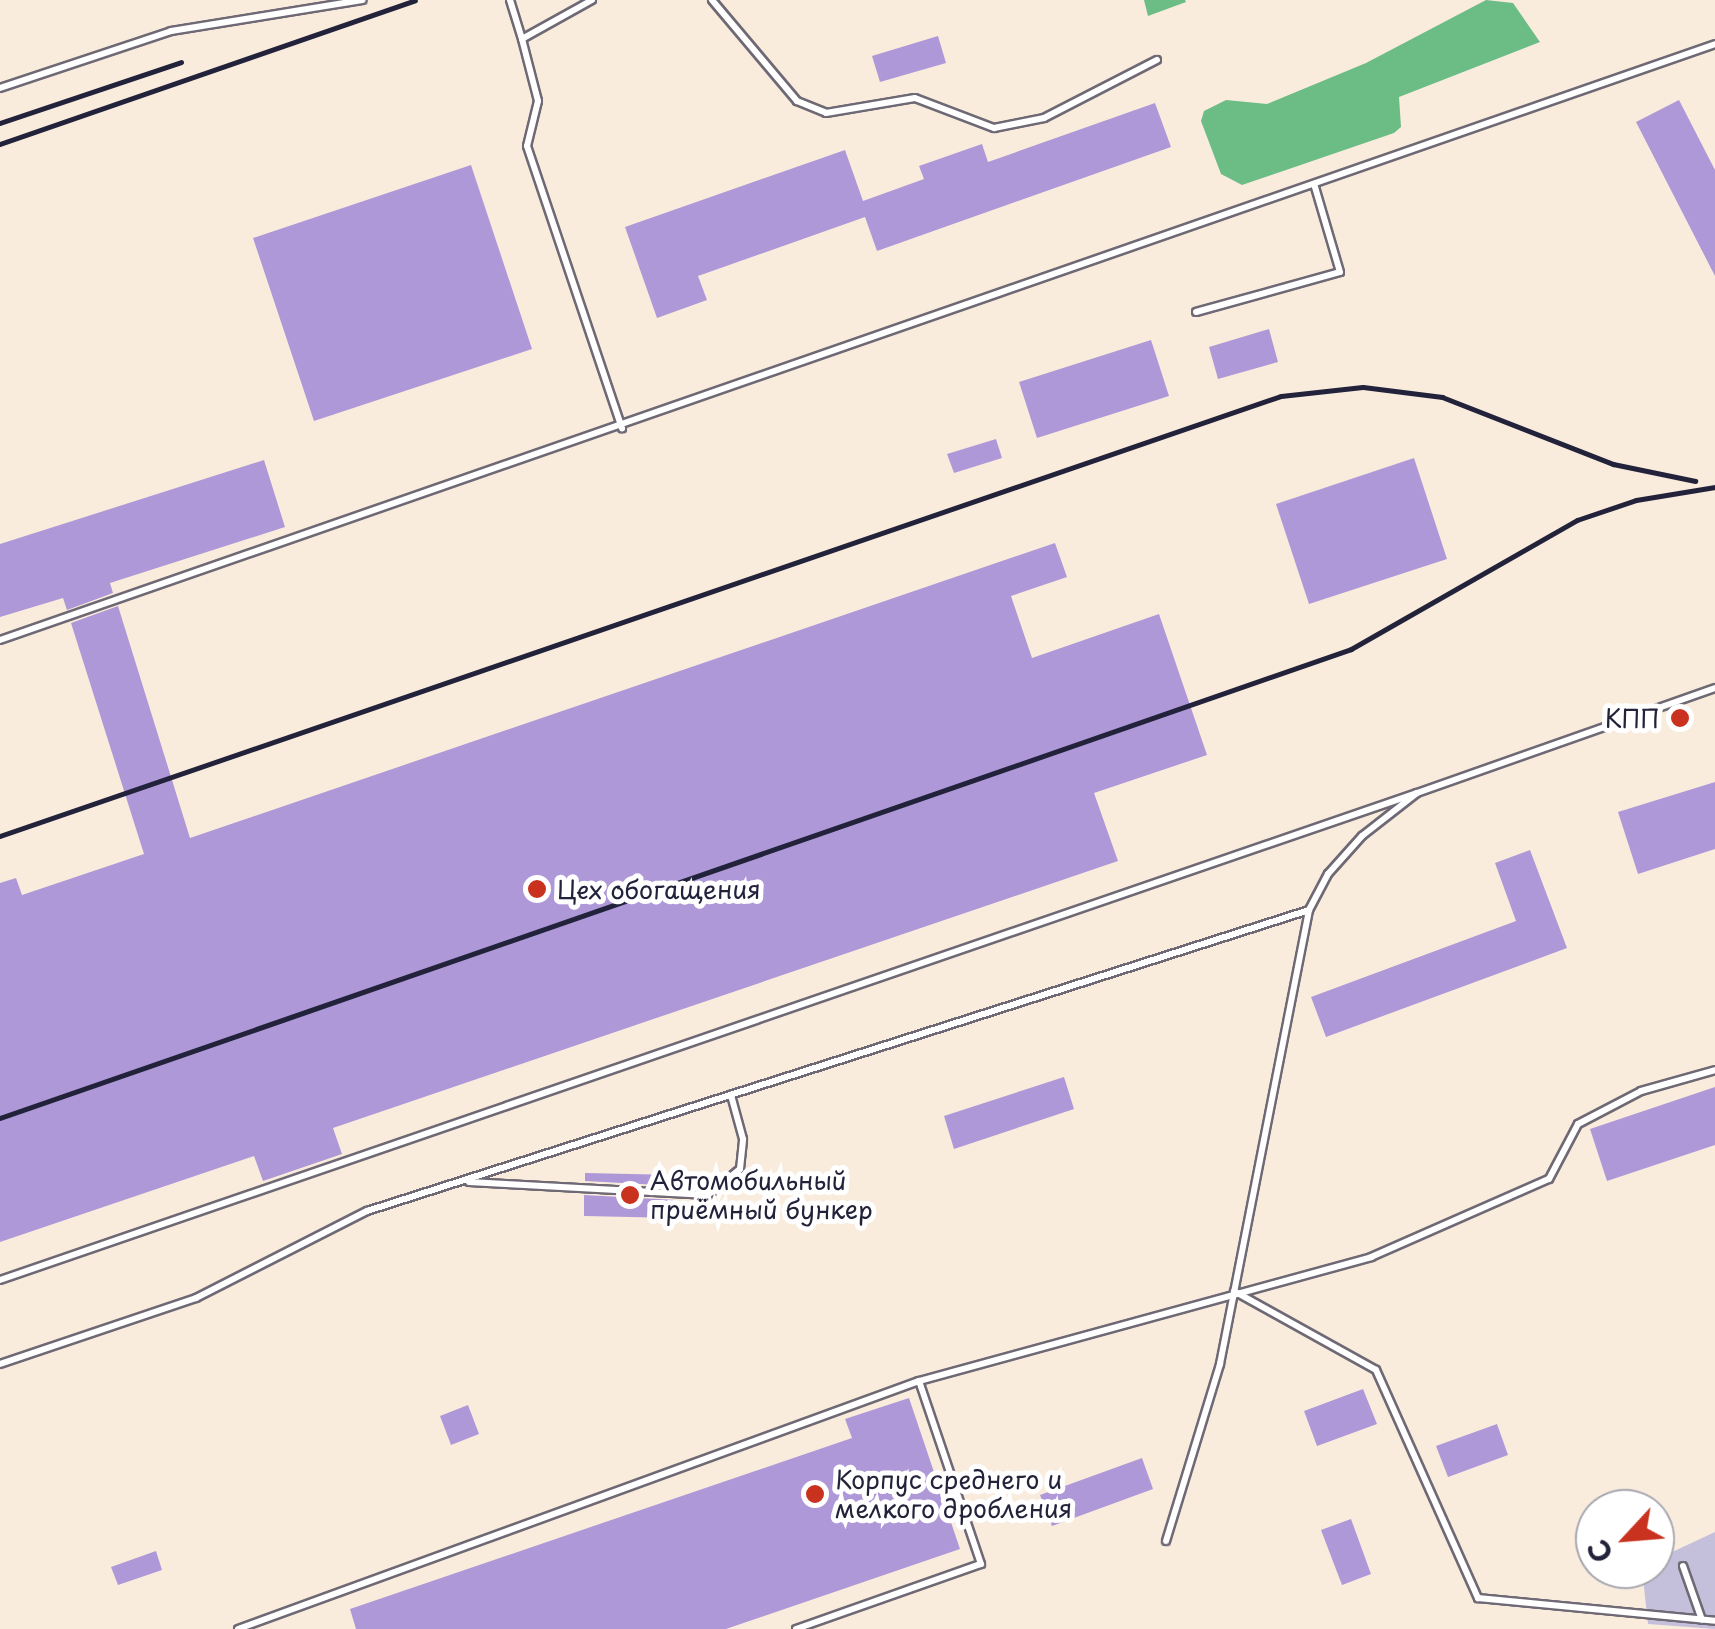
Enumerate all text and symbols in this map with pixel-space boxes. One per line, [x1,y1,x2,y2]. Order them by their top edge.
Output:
place label: КПП [1605,703,1660,733]
marker: КПП [1669,707,1691,729]
place label: Цех обогащения [557,874,762,904]
marker: Цех обогащения [526,878,548,900]
place label: Автомобильный приёмный бункер [650,1166,872,1225]
marker: Автомобильный приёмный бункер [619,1184,641,1206]
place label: Корпус среднего и мелкого дробления [835,1465,1073,1524]
marker: Корпус среднего и мелкого дробления [804,1483,826,1505]
north arrow [1575,1489,1675,1589]
text: С [1575,1533,1623,1570]

